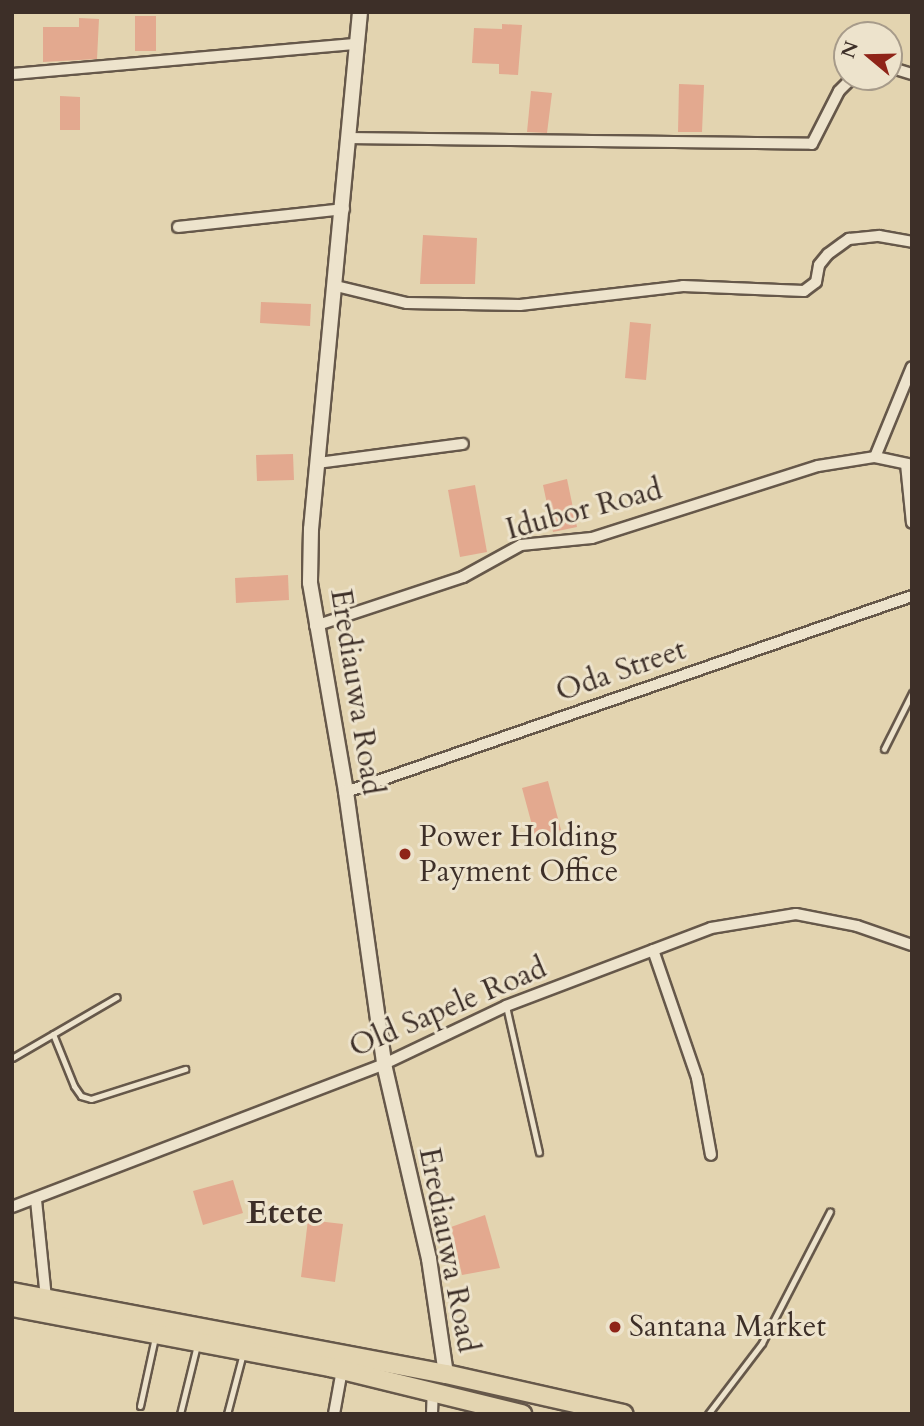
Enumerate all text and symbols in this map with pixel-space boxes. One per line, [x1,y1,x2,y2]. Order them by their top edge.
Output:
north arrow [833,21,903,91]
text: N [835,38,865,62]
street label: Idubor Road [502,472,666,548]
street label: Erediauwa Road [322,587,390,797]
street label: Oda Street [551,632,691,710]
place label: Power Holding Payment Office [419,819,618,890]
marker: Power Holding Payment Office [397,846,413,862]
street label: Old Sapele Road [344,950,552,1066]
street label: Erediauwa Road [410,1145,486,1355]
district label: Etete [246,1193,324,1233]
place label: Santana Market [629,1309,826,1345]
marker: Santana Market [607,1319,623,1335]

